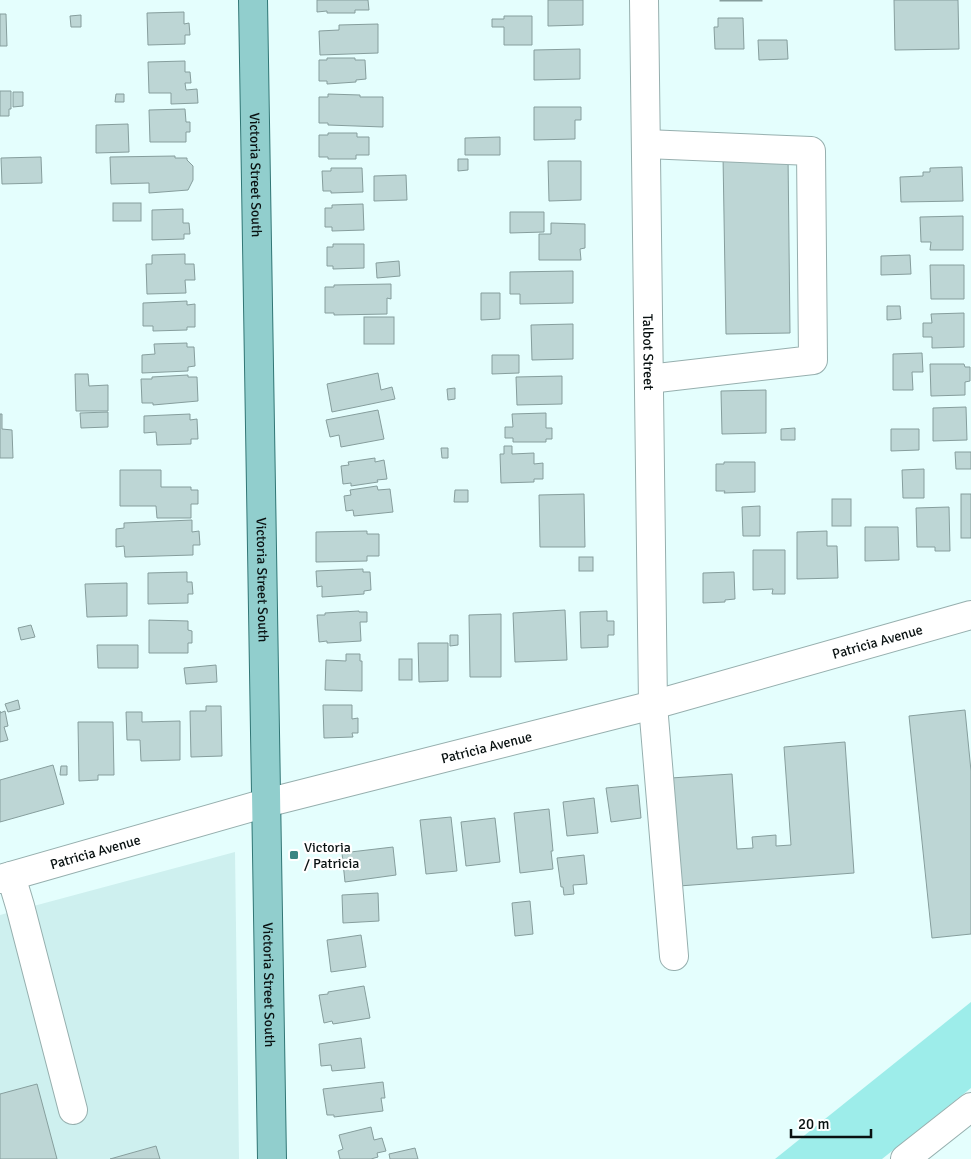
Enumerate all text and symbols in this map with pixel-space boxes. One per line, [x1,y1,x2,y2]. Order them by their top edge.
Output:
street label: Victoria Street South [246,112,265,238]
street label: Talbot Street [640,314,657,390]
street label: Victoria Street South [253,517,272,642]
street label: Patricia Avenue [830,621,925,662]
street label: Patricia Avenue [439,727,534,767]
street label: Patricia Avenue [48,831,142,873]
place label: Victoria / Patricia [304,839,359,872]
marker: Victoria / Patricia [288,849,300,861]
street label: Victoria Street South [260,922,279,1047]
scale bar [791,1106,871,1138]
text: 20 m [798,1115,829,1133]

